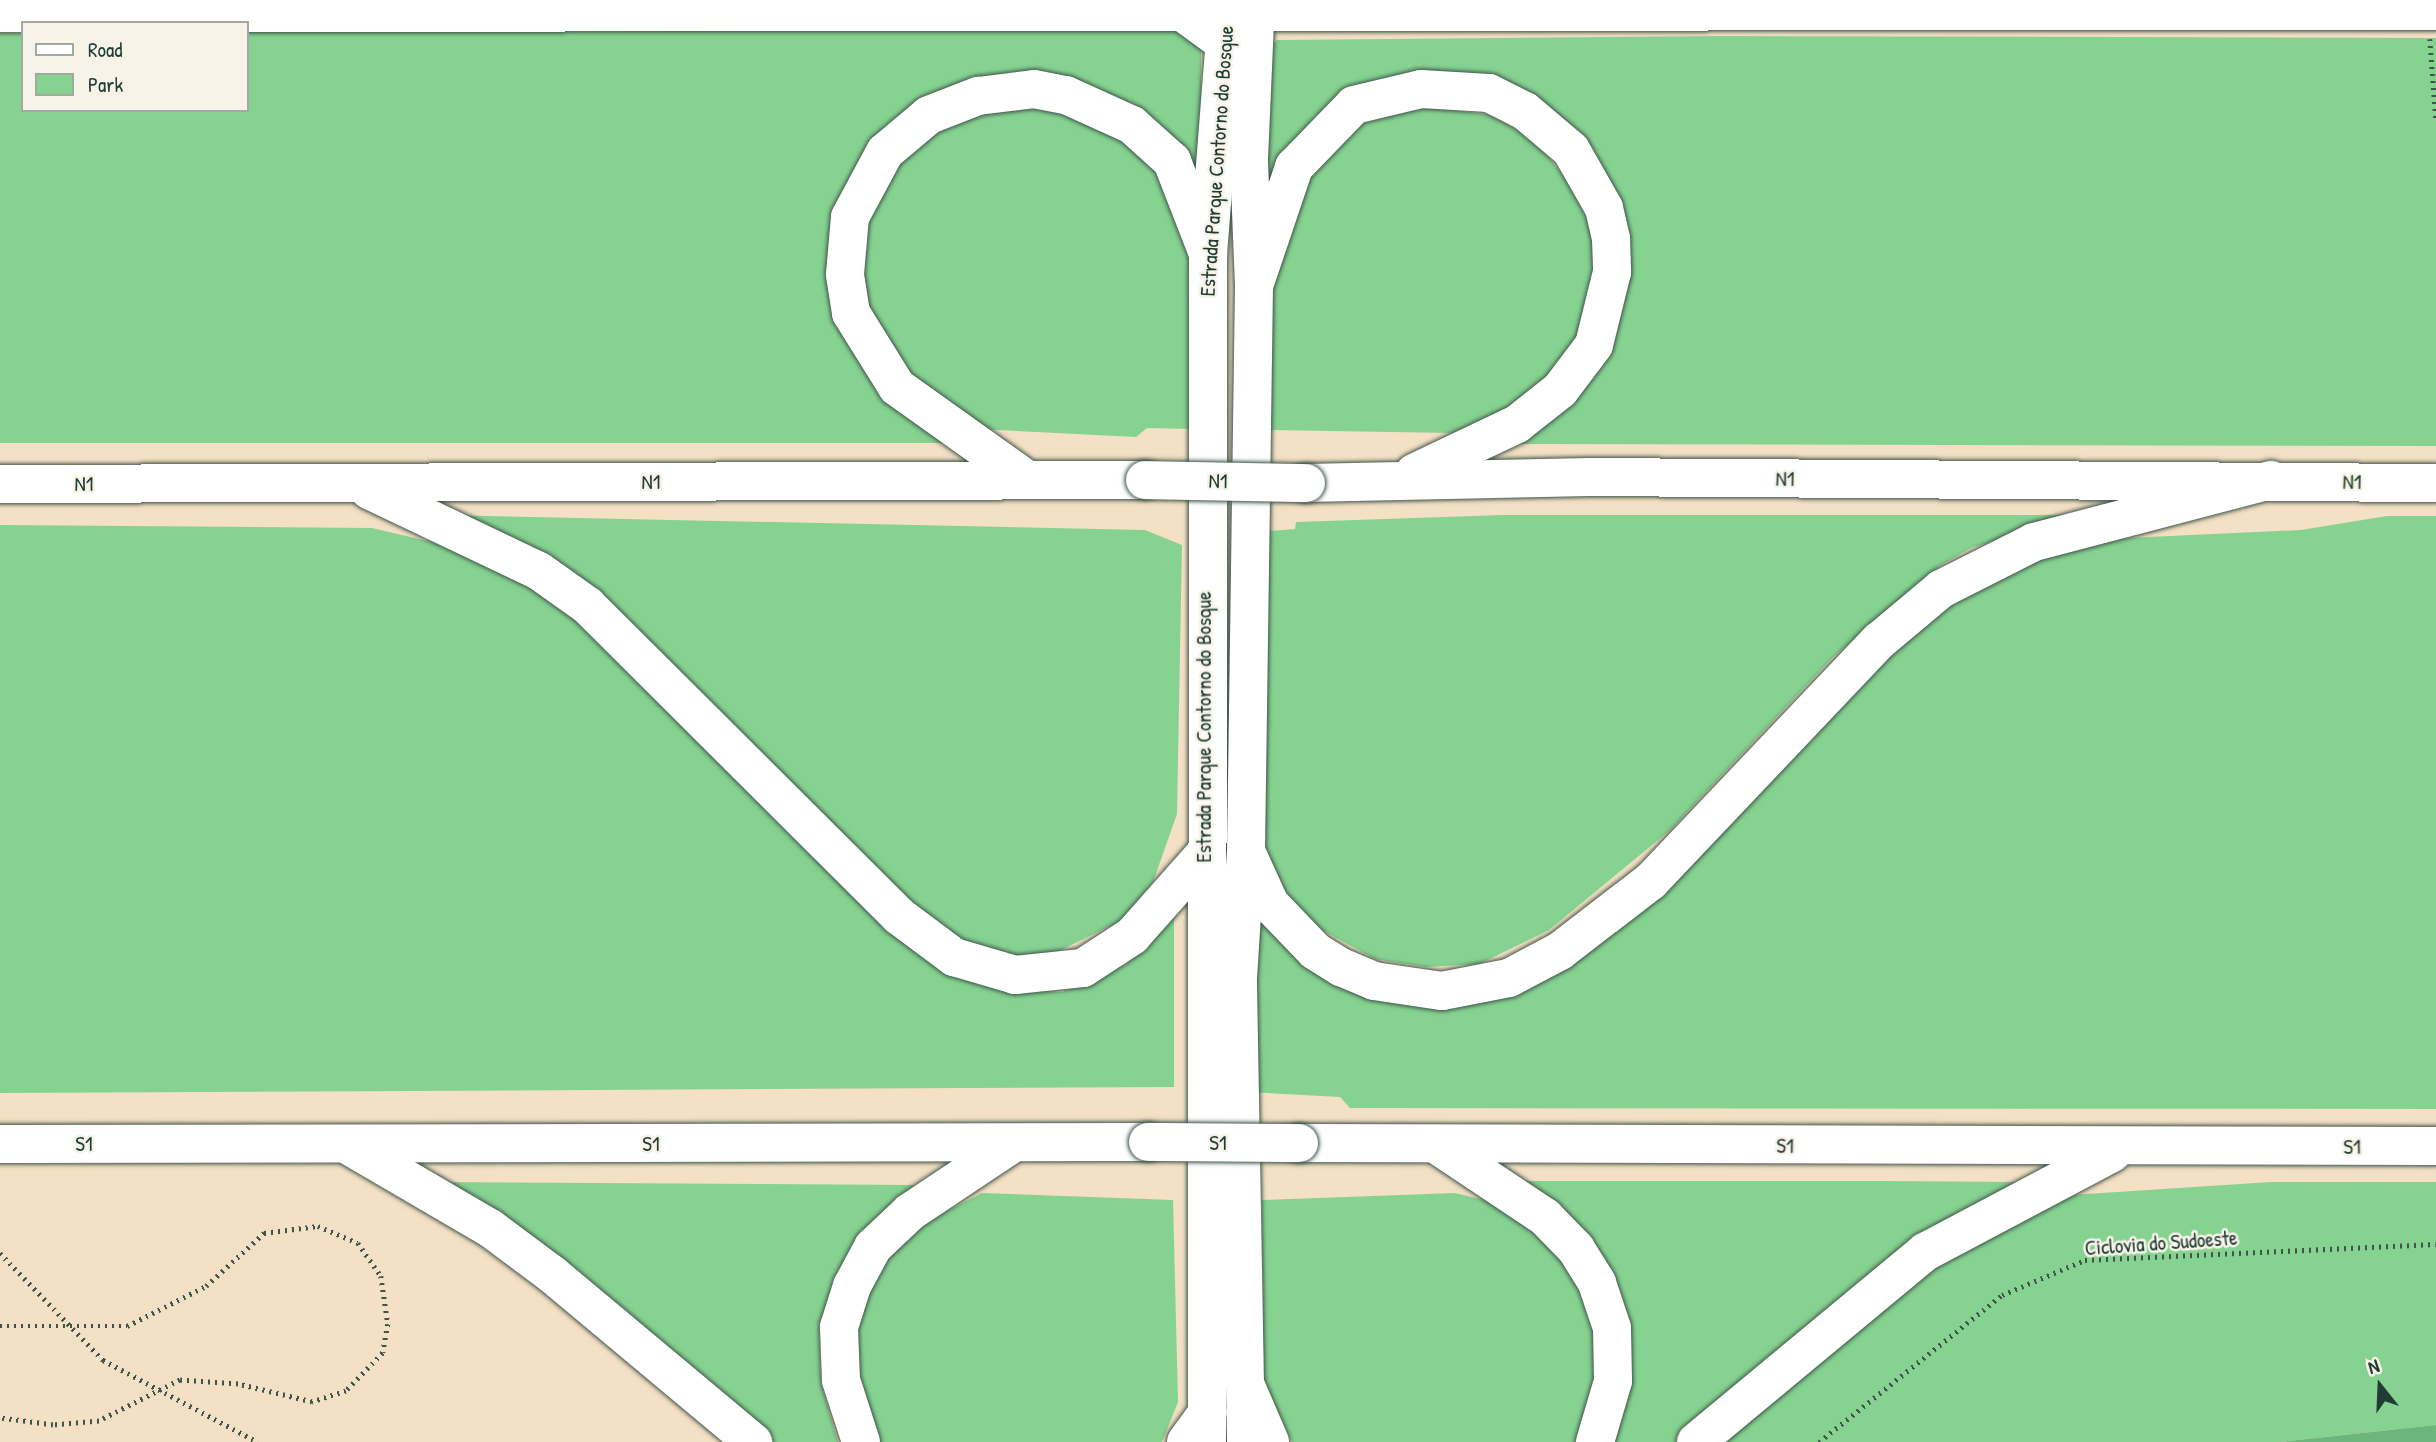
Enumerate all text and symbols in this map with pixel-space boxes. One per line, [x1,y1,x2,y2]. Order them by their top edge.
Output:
legend [21,21,248,112]
street label: Estrada Parque Contorno do Bosque [1195,25,1239,297]
text: Road [88,35,122,64]
text: Park [88,70,123,99]
street label: N1 [1775,466,1795,492]
street label: N1 [1208,468,1228,494]
street label: N1 [642,469,660,495]
street label: N1 [2342,469,2362,495]
street label: N1 [75,471,93,497]
street label: Estrada Parque Contorno do Bosque [1191,591,1217,863]
street label: S1 [1209,1130,1227,1156]
street label: S1 [75,1131,93,1157]
street label: S1 [642,1131,660,1157]
street label: S1 [1776,1133,1794,1159]
street label: S1 [2343,1134,2361,1160]
street label: Ciclovia do Sudoeste [2084,1225,2238,1261]
north arrow [2345,1351,2415,1421]
text: N [2365,1352,2382,1380]

